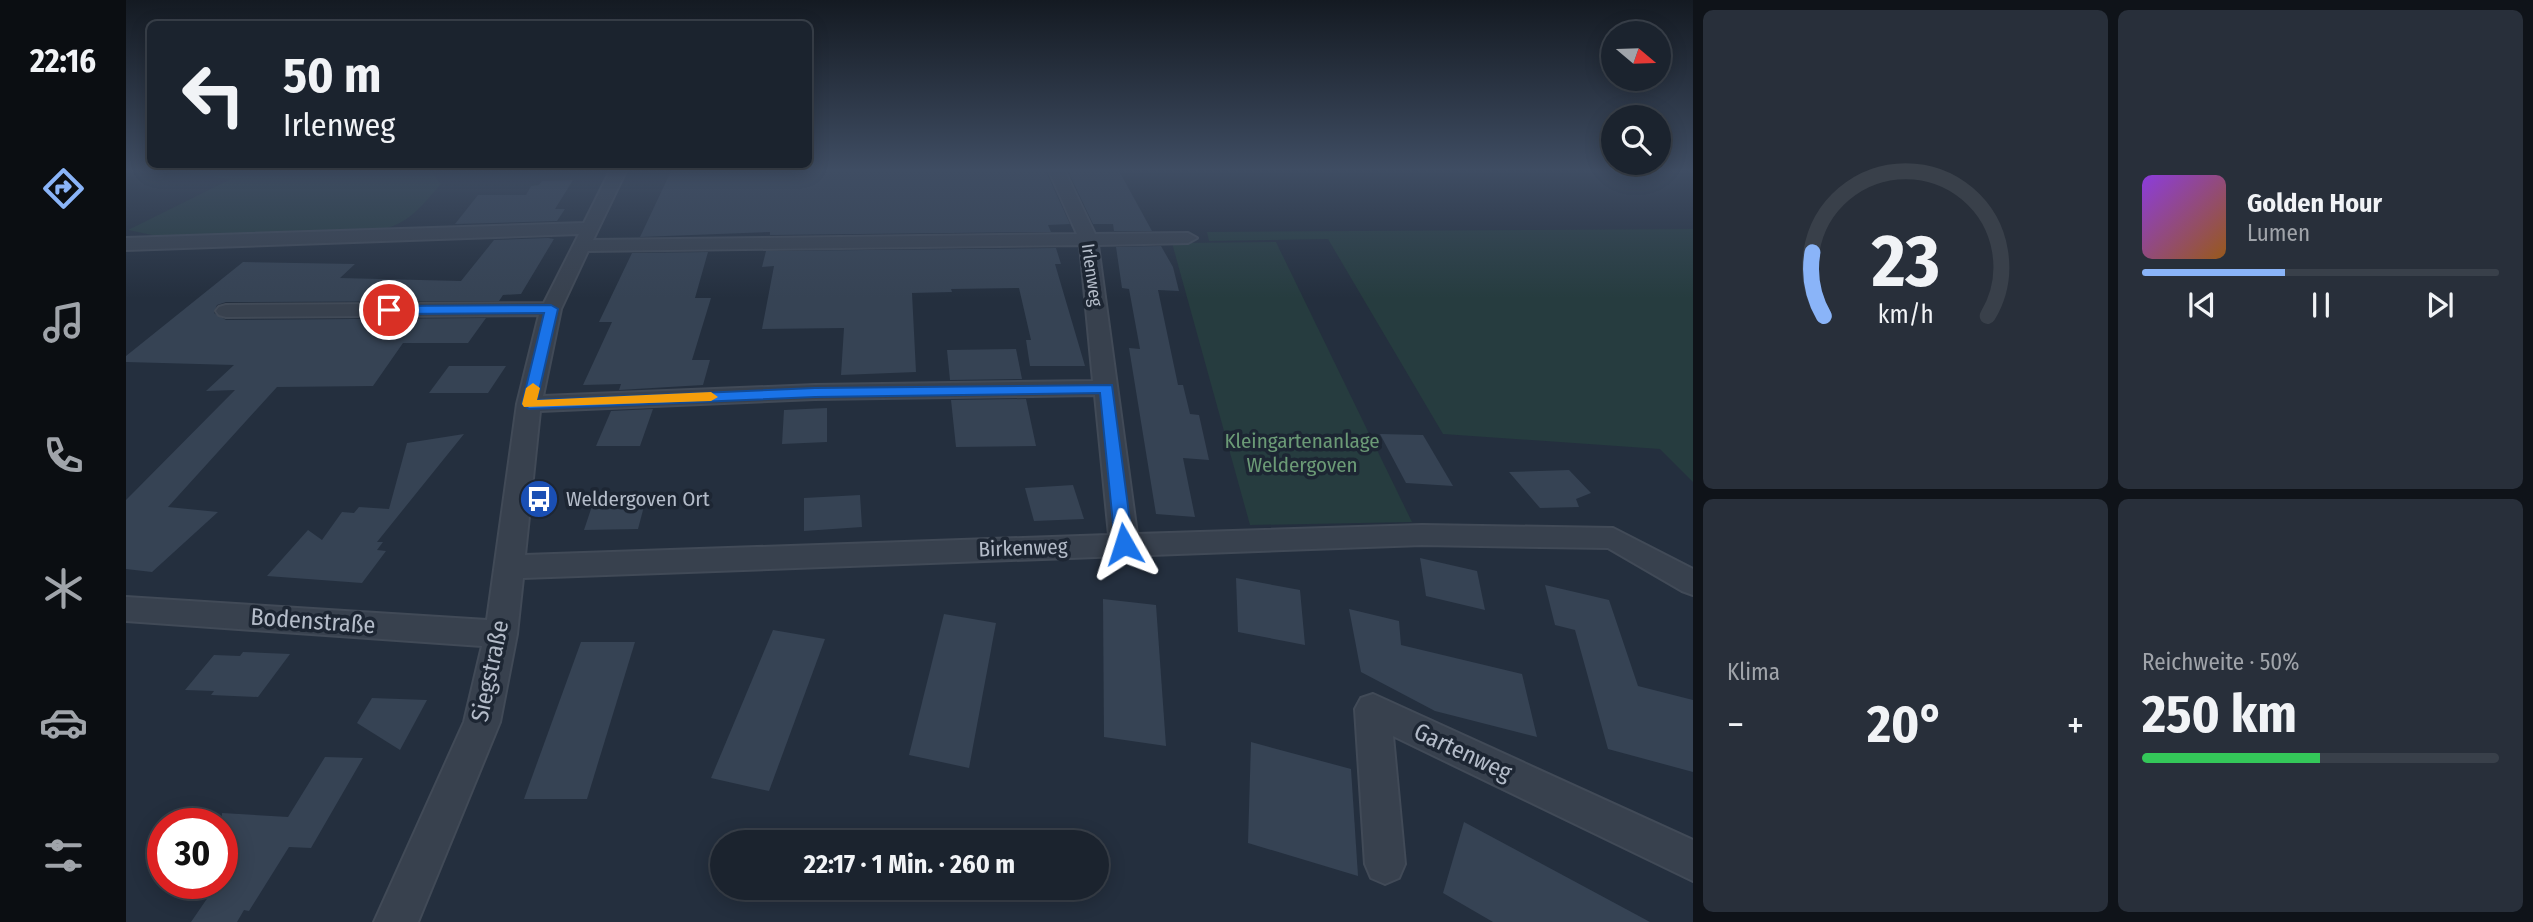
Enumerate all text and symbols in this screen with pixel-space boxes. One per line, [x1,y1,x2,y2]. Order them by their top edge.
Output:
north arrow [1601,21,1671,91]
map controls [1601,21,1671,175]
text: 22:16 [30,42,96,80]
text: 50 m [283,46,381,105]
icon: left [168,49,259,140]
button: search [1601,105,1671,175]
text: Irlenweg [283,106,395,144]
icon: directions [39,164,88,213]
text: Golden Hour [2247,188,2382,219]
text: 23 [1870,218,1940,305]
text: Lumen [2247,219,2310,247]
street label: Irlenweg [1077,242,1107,308]
pin [359,280,419,340]
icon: previous [2183,286,2221,324]
icon: pause [2302,286,2340,324]
icon: next [2421,286,2459,324]
icon: arrive [370,291,408,329]
icon: music [39,298,88,347]
text: km/h [1878,300,1933,330]
park label: Kleingartenanlage Weldergoven [1224,428,1380,478]
icon: phone [39,431,88,480]
bus stop icon: Weldergoven Ort [518,478,560,520]
place label: Weldergoven Ort [566,486,710,512]
position arrow [1087,507,1161,581]
street label: Birkenweg [978,533,1068,563]
icon: climate [39,564,88,613]
street label: Bodenstraße [250,603,376,639]
street label: Siegstraße [466,618,514,724]
text: Reichweite · 50% [2142,648,2300,676]
text: Klima [1727,658,1780,686]
text: 250 km [2142,683,2297,746]
text: 20° [1867,693,1944,756]
icon: car [39,698,88,747]
text: − [1727,702,1744,748]
text: + [2067,702,2084,748]
street label: Gartenweg [1410,717,1517,787]
speed limit sign: 30 [147,808,238,899]
icon: filters [39,831,88,880]
text: 22:17 · 1 Min. · 260 m [804,849,1015,880]

